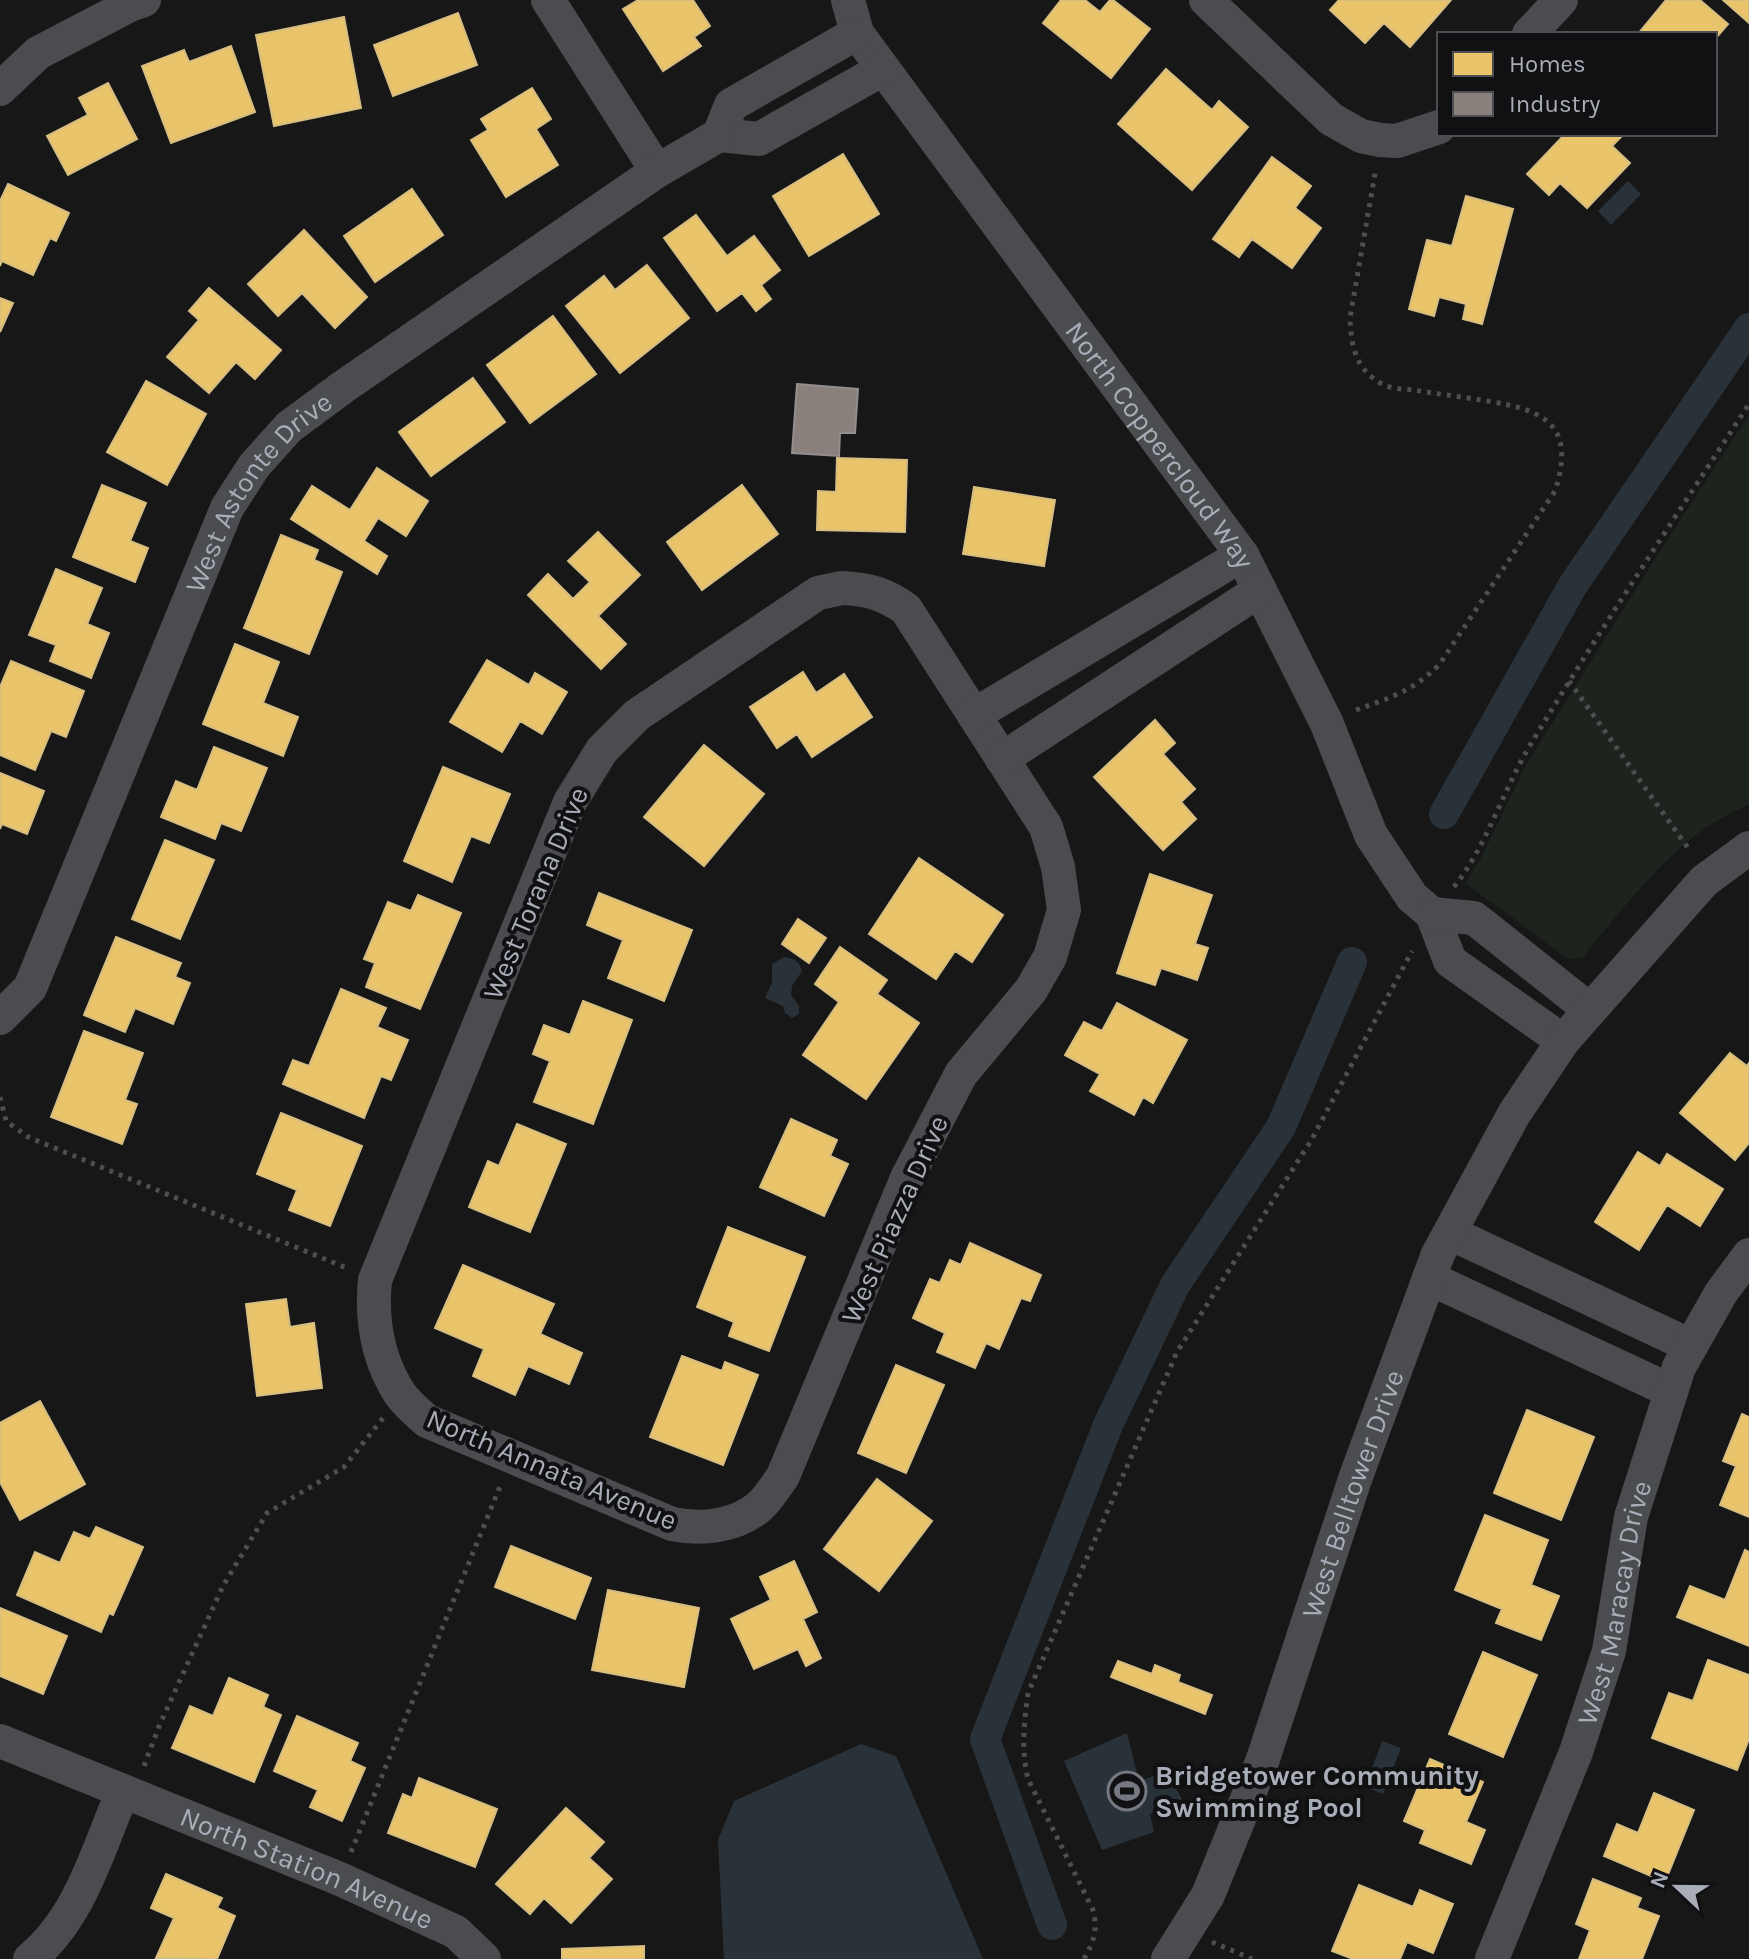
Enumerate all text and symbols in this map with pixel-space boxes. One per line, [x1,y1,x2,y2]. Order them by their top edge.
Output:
legend [1437,32,1717,136]
text: Homes [1509,50,1586,78]
text: Industry [1509,90,1600,118]
street label: North Coppercloud Way [1058,315,1262,574]
street label: West Astonte Drive [178,385,338,598]
street label: West Torana Drive [476,782,595,1004]
street label: West Piazza Drive [834,1110,955,1328]
street label: West Belltower Drive [1294,1365,1411,1622]
street label: North Annata Avenue [422,1402,682,1537]
street label: West Maracay Drive [1570,1476,1659,1729]
place label: Bridgetower Community Swimming Pool [1155,1759,1479,1824]
sports icon: Bridgetower Community Swimming Pool [1106,1770,1148,1812]
street label: North Station Avenue [175,1800,438,1936]
north arrow [1637,1847,1717,1927]
text: N [1644,1868,1674,1892]

